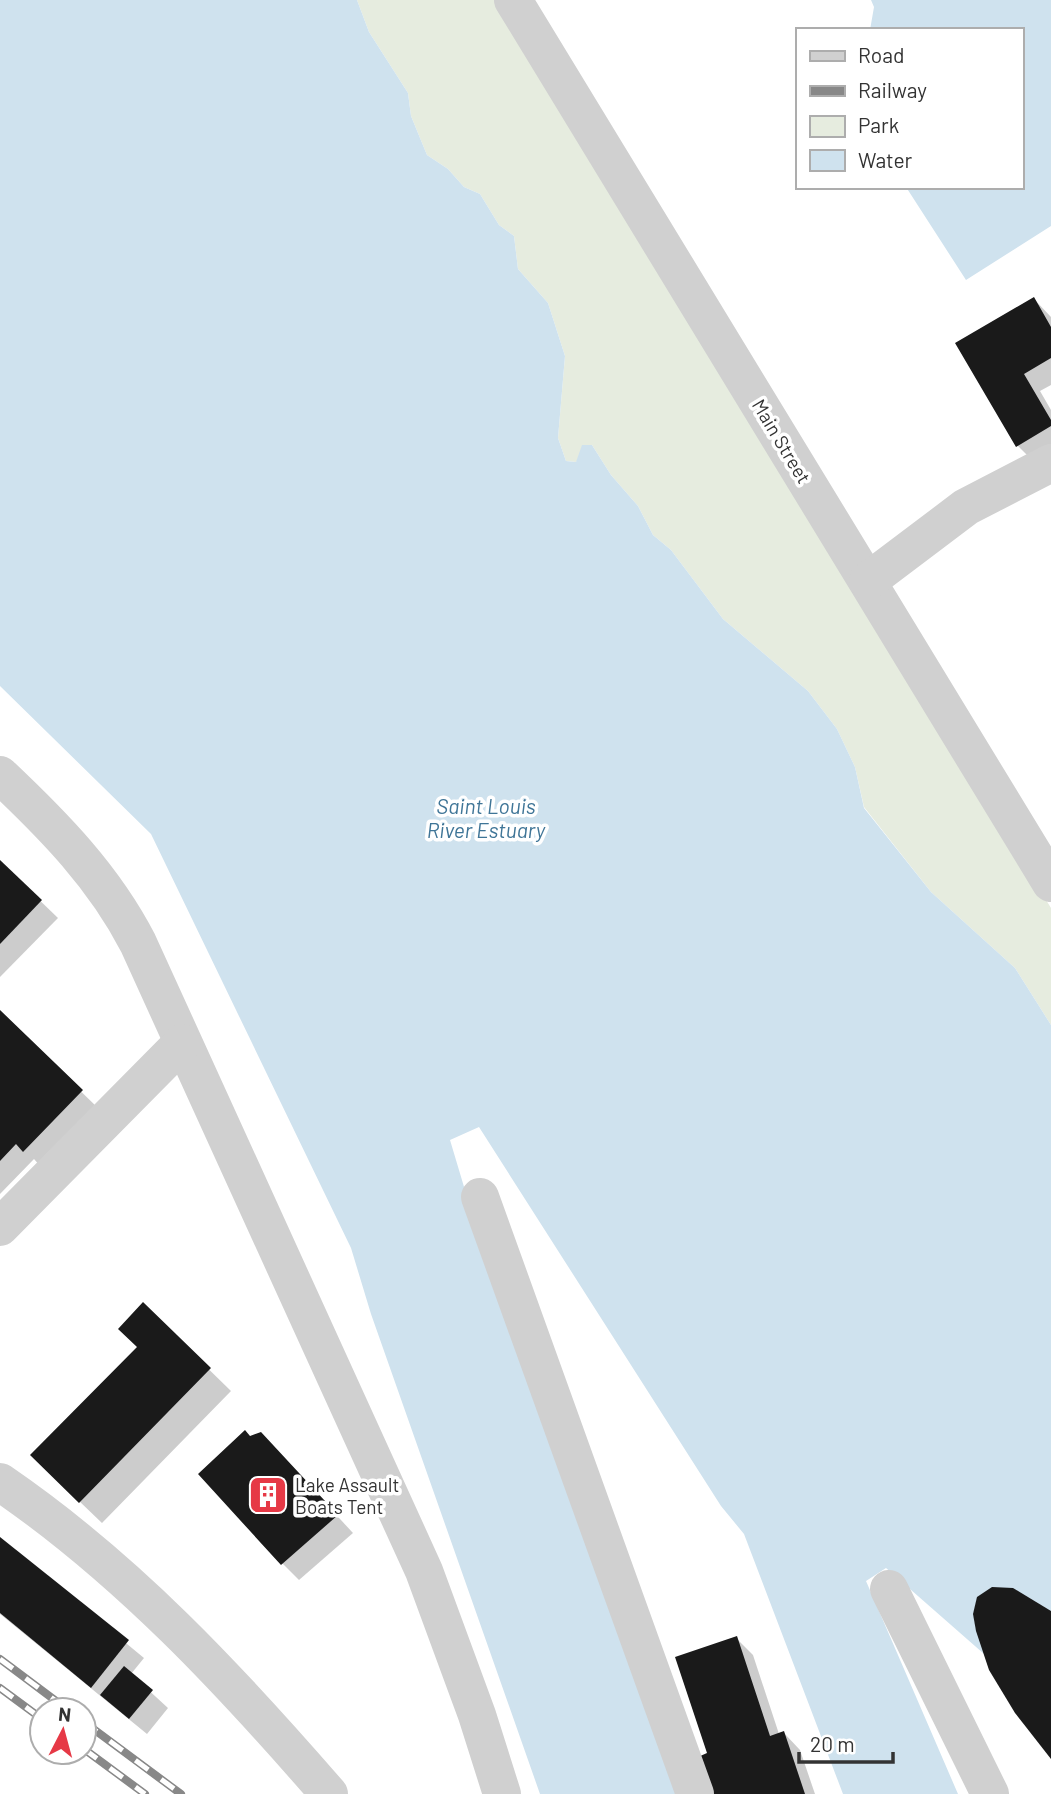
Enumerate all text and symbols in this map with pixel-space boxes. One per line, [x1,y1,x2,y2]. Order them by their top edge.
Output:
legend [796,28,1023,189]
text: Road [858,42,904,67]
text: Railway [858,77,927,102]
text: Park [858,112,899,137]
text: Water [858,147,913,172]
street label: Main Street [748,395,816,487]
water label: Saint Louis River Estuary [427,793,546,842]
place label: Lake Assault Boats Tent [295,1473,399,1518]
building icon: Lake Assault Boats Tent [247,1474,289,1516]
north arrow [28,1696,98,1766]
text: N [57,1701,72,1726]
scale bar [799,1720,894,1764]
text: 20 m [810,1731,855,1756]

